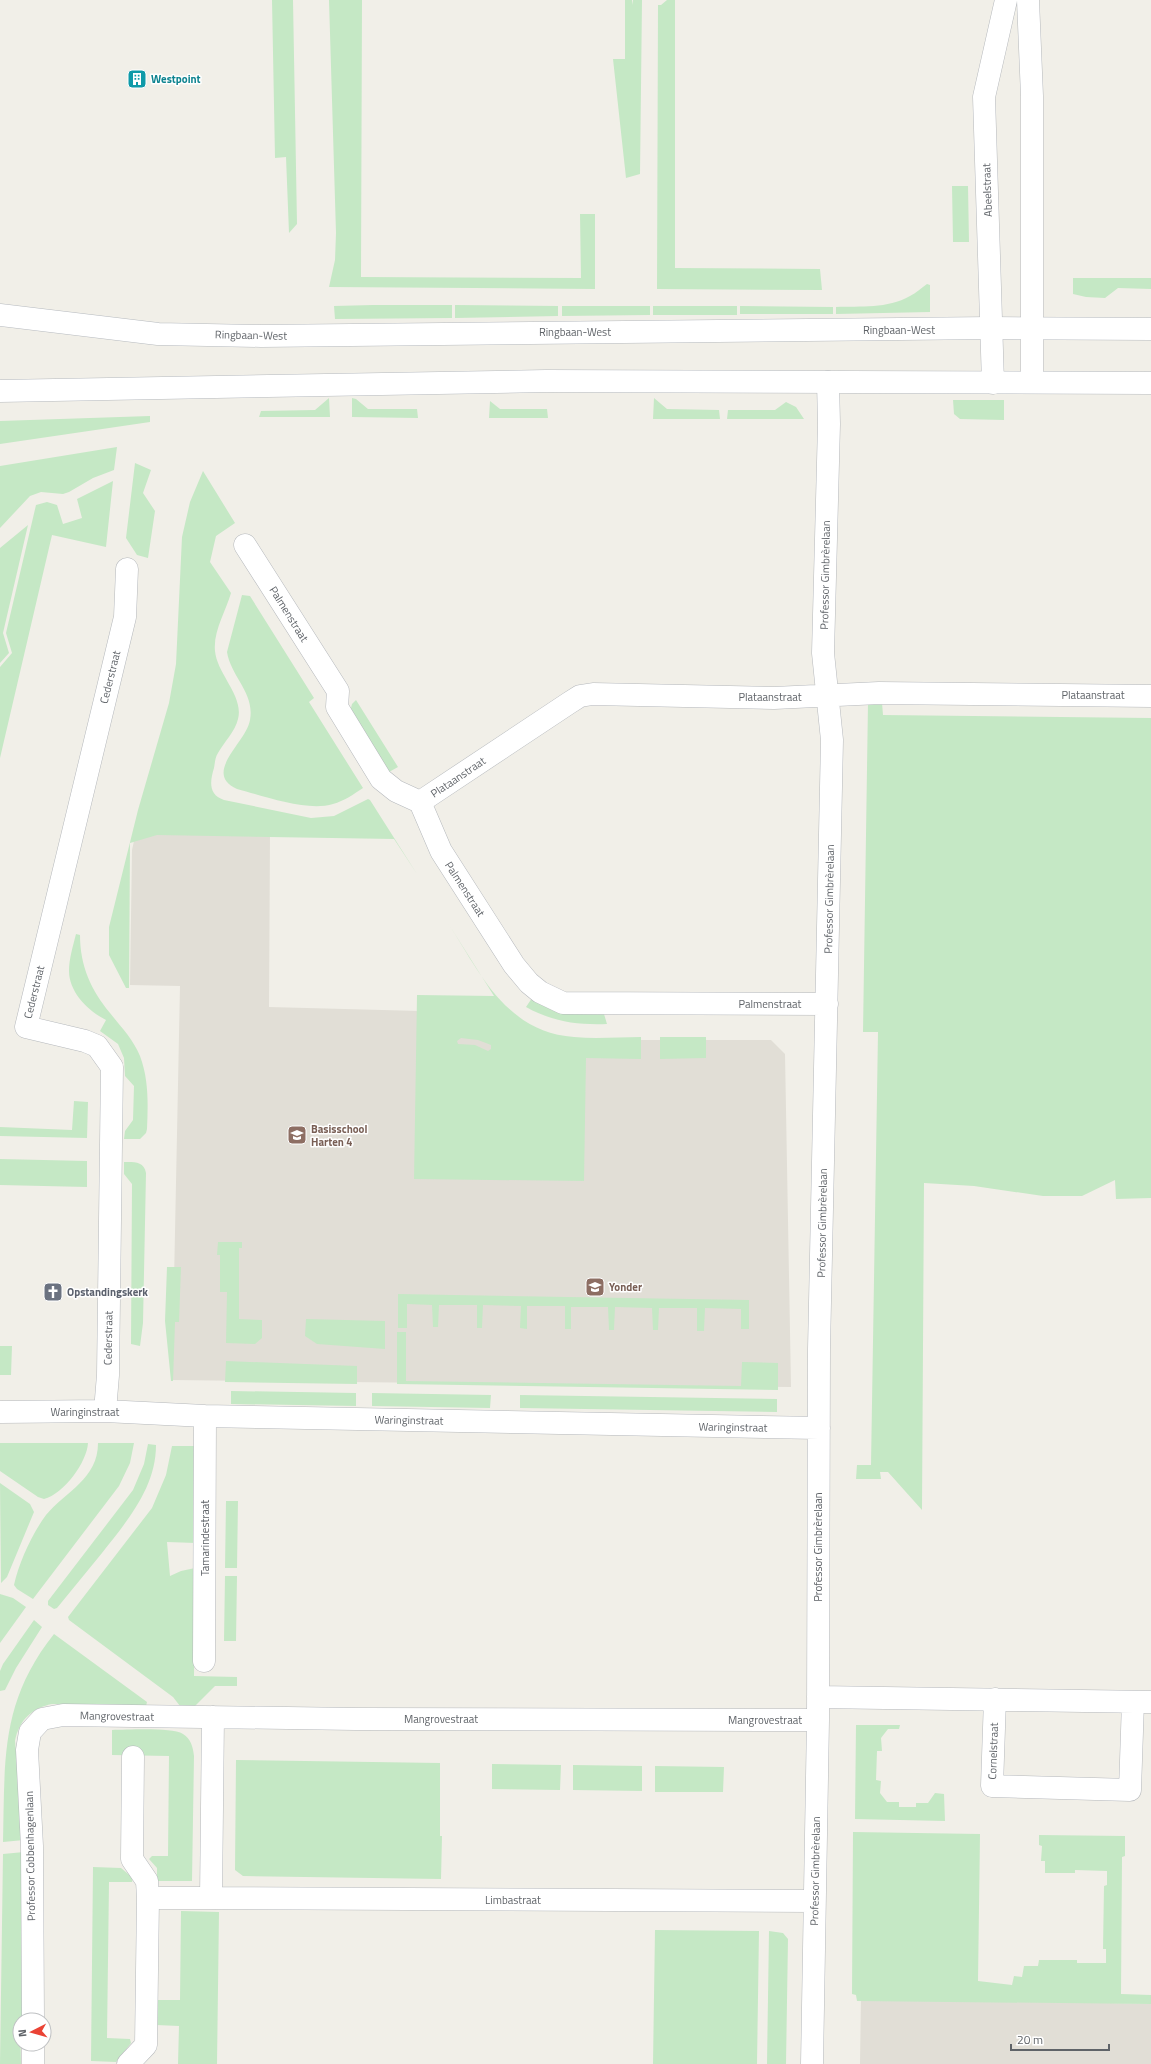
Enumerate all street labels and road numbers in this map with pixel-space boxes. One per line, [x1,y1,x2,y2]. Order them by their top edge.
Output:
street label: Abeelstraat [978,163,996,217]
street label: Ringbaan-West [863,322,935,338]
street label: Ringbaan-West [539,324,611,340]
street label: Ringbaan-West [215,326,287,344]
street label: Professor Gimbrèrelaan [816,520,834,630]
street label: Palmenstraat [266,583,313,645]
street label: Cederstraat [96,649,124,705]
street label: Plataanstraat [1061,687,1125,703]
street label: Plataanstraat [738,689,802,705]
street label: Plataanstraat [427,753,489,801]
street label: Professor Gimbrèrelaan [820,844,838,954]
street label: Palmenstraat [441,858,489,920]
street label: Cederstraat [20,964,48,1020]
street label: Palmenstraat [739,996,802,1012]
street label: Professor Gimbrèrelaan [813,1168,831,1278]
street label: Cederstraat [100,1311,116,1365]
street label: Waringinstraat [51,1404,120,1420]
street label: Waringinstraat [374,1411,444,1429]
street label: Waringinstraat [698,1418,768,1436]
street label: Professor Gimbrèrelaan [810,1492,826,1602]
street label: Tamarindestraat [197,1500,213,1576]
street label: Mangrovestraat [80,1707,154,1725]
street label: Mangrovestraat [404,1711,478,1727]
street label: Mangrovestraat [728,1712,802,1728]
street label: Cornelstraat [984,1722,1002,1780]
street label: Professor Cobbenhagenlaan [21,1791,39,1921]
street label: Professor Gimbrèrelaan [806,1816,824,1926]
street label: Limbastraat [485,1892,541,1908]

